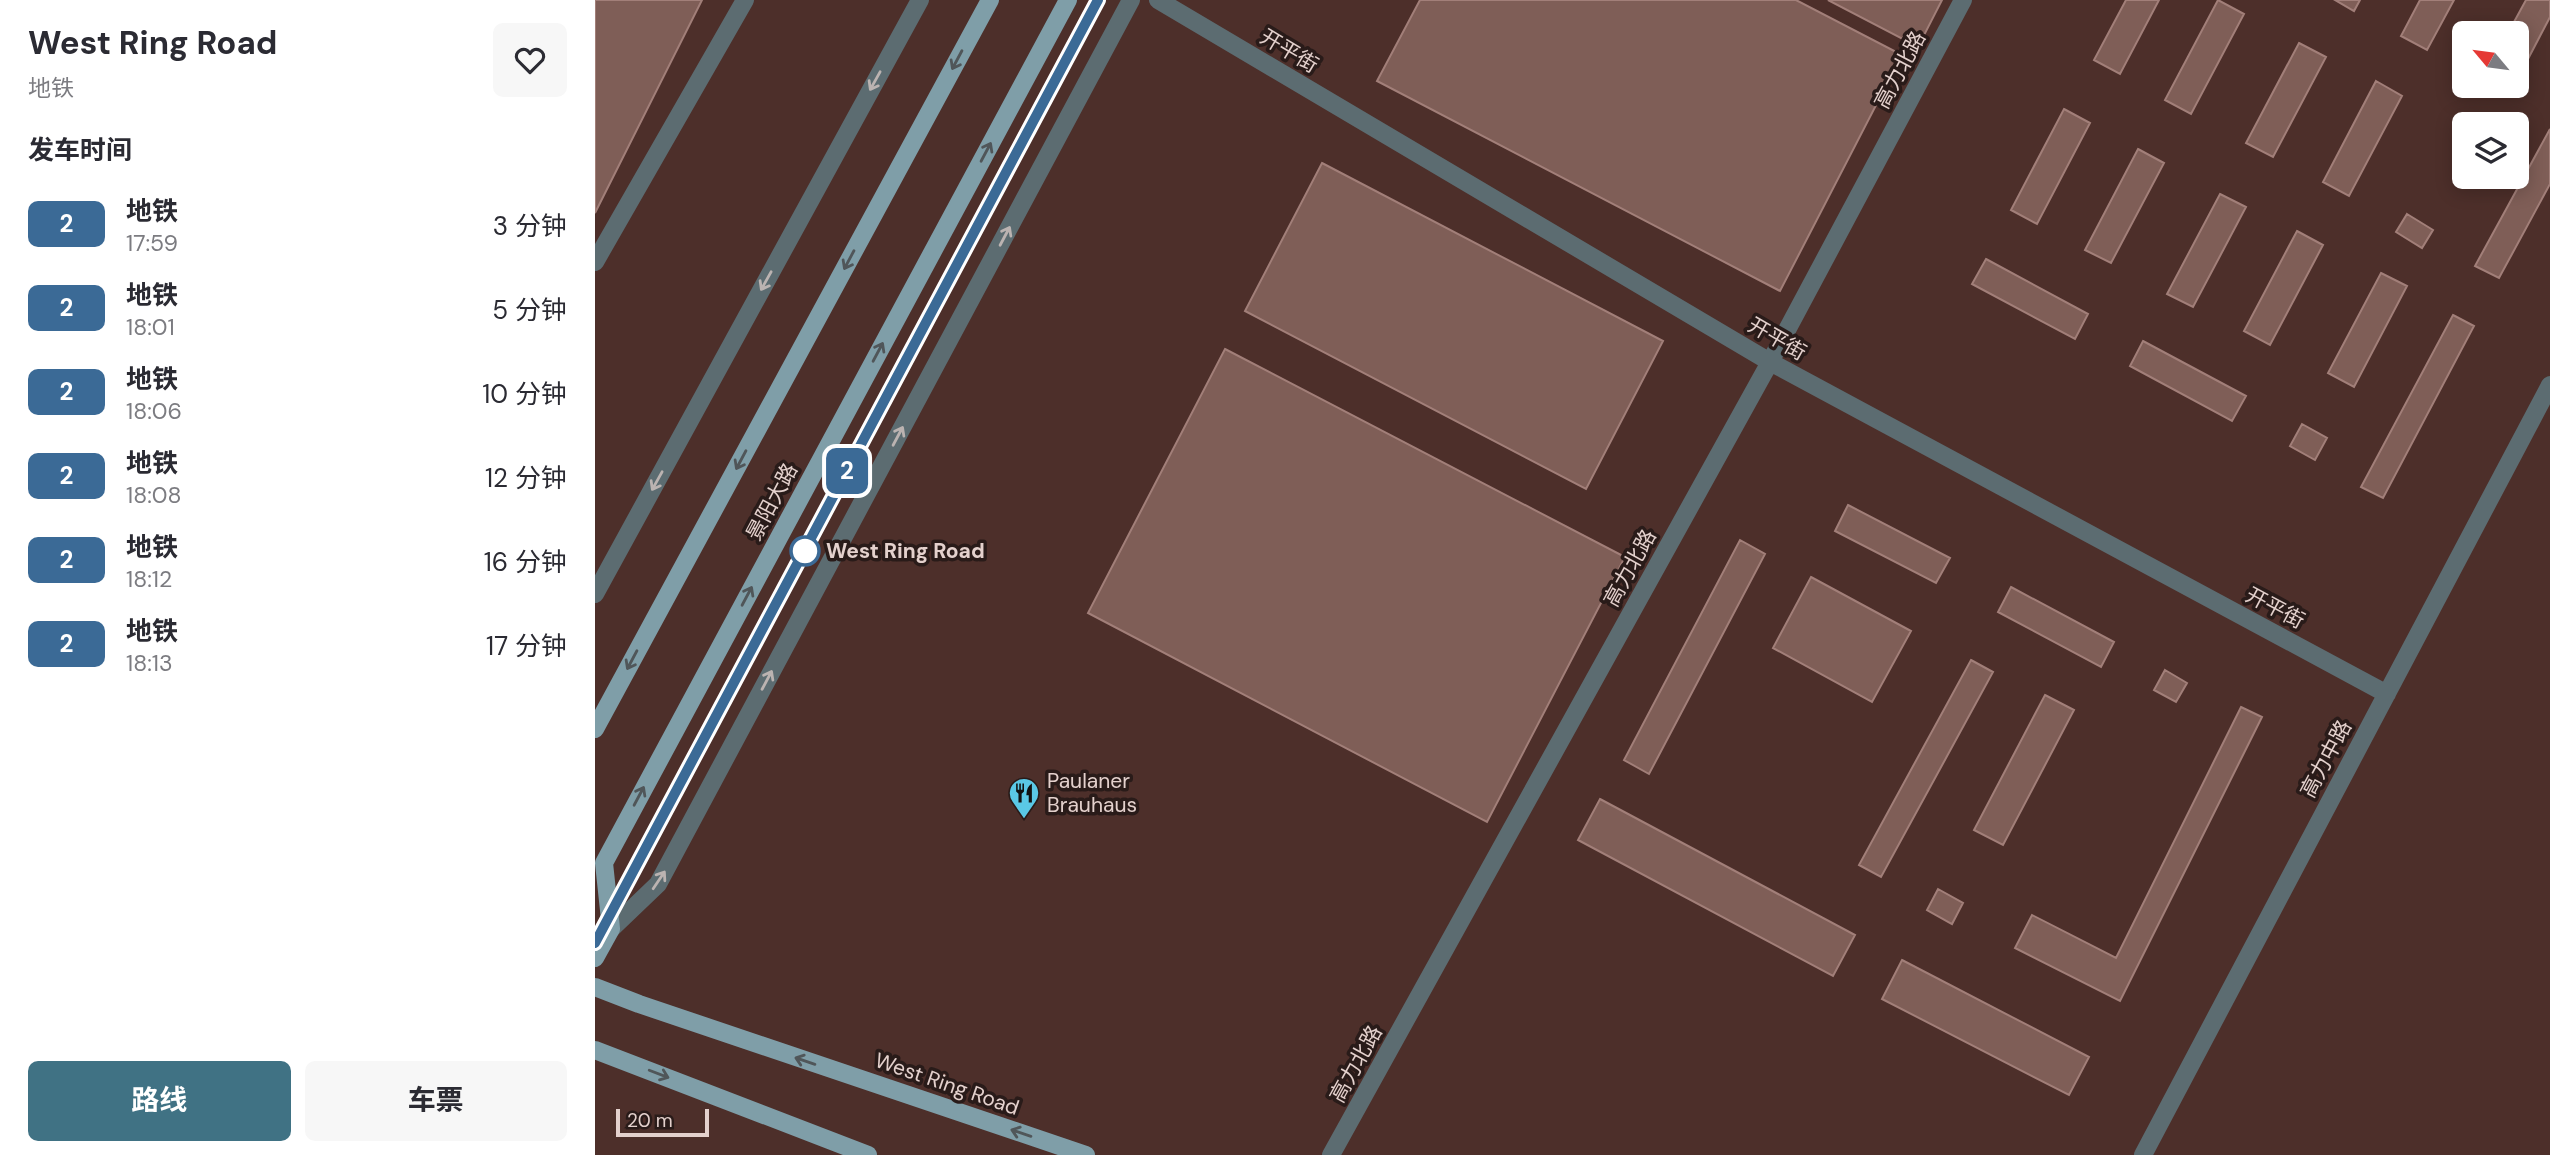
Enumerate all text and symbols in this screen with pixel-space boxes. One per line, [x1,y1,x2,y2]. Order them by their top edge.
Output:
text: West Ring Road [28,21,277,64]
north arrow [2452,21,2529,98]
map controls [2452,21,2529,189]
button: heart [493,23,567,97]
street label: 开平街 [1255,23,1323,79]
street label: 高力北路 [1868,26,1932,114]
one-way arrow [950,49,963,70]
one-way arrow [868,71,882,91]
text: 地铁 [28,73,74,103]
button: layers [2452,112,2529,189]
text: 发车时间 [28,133,132,167]
one-way arrow [980,142,993,163]
text: 地铁 [126,194,178,228]
text: 2 [60,208,73,239]
text: 3 分钟 [493,209,567,243]
one-way arrow [999,226,1012,247]
text: 17:59 [126,228,178,258]
one-way arrow [842,249,855,270]
one-way arrow [759,270,772,291]
text: 地铁 [126,278,178,312]
text: 2 [60,292,73,323]
text: 5 分钟 [492,293,567,327]
street label: 开平街 [1743,311,1811,367]
text: 18:01 [126,312,175,342]
one-way arrow [871,343,885,363]
text: 地铁 [126,362,178,396]
text: 2 [60,376,73,407]
text: 10 分钟 [482,377,567,411]
text: 18:06 [126,396,182,426]
one-way arrow [891,427,905,447]
text: 地铁 [126,446,178,480]
line badge: 2 [824,448,870,494]
one-way arrow [733,449,747,470]
text: 2 [840,455,854,486]
street label: 景阳大路 [740,458,804,546]
text: 2 [60,460,73,491]
text: 12 分钟 [485,461,567,495]
one-way arrow [650,470,664,490]
text: 18:08 [126,480,182,510]
street label: 高力北路 [1597,524,1663,612]
text: 地铁 [126,530,178,564]
marker: West Ring Road [790,536,820,566]
place label: West Ring Road [826,537,985,565]
text: 2 [60,544,73,575]
text: 16 分钟 [484,545,567,579]
text: 18:12 [126,564,172,594]
street label: 开平街 [2241,581,2309,635]
one-way arrow [741,586,754,607]
text: 地铁 [126,614,178,648]
text: 2 [60,628,73,659]
text: 17 分钟 [486,629,567,663]
text: 18:13 [126,648,173,678]
one-way arrow [625,649,638,670]
one-way arrow [761,670,774,691]
street label: 高力中路 [2294,715,2358,803]
place label: Paulaner Brauhaus [1047,767,1137,819]
restaurant icon: Paulaner Brauhaus [1007,776,1041,820]
one-way arrow [633,787,647,807]
one-way arrow [652,871,666,890]
street label: 高力北路 [1323,1020,1389,1108]
street label: West Ring Road [871,1046,1023,1122]
one-way arrow [795,1053,817,1066]
button: 路线 [28,1061,291,1141]
button: 车票 [305,1061,567,1141]
one-way arrow [647,1069,669,1082]
scale bar [616,1106,709,1138]
text: 20 m [627,1108,673,1133]
one-way arrow [1010,1126,1032,1139]

